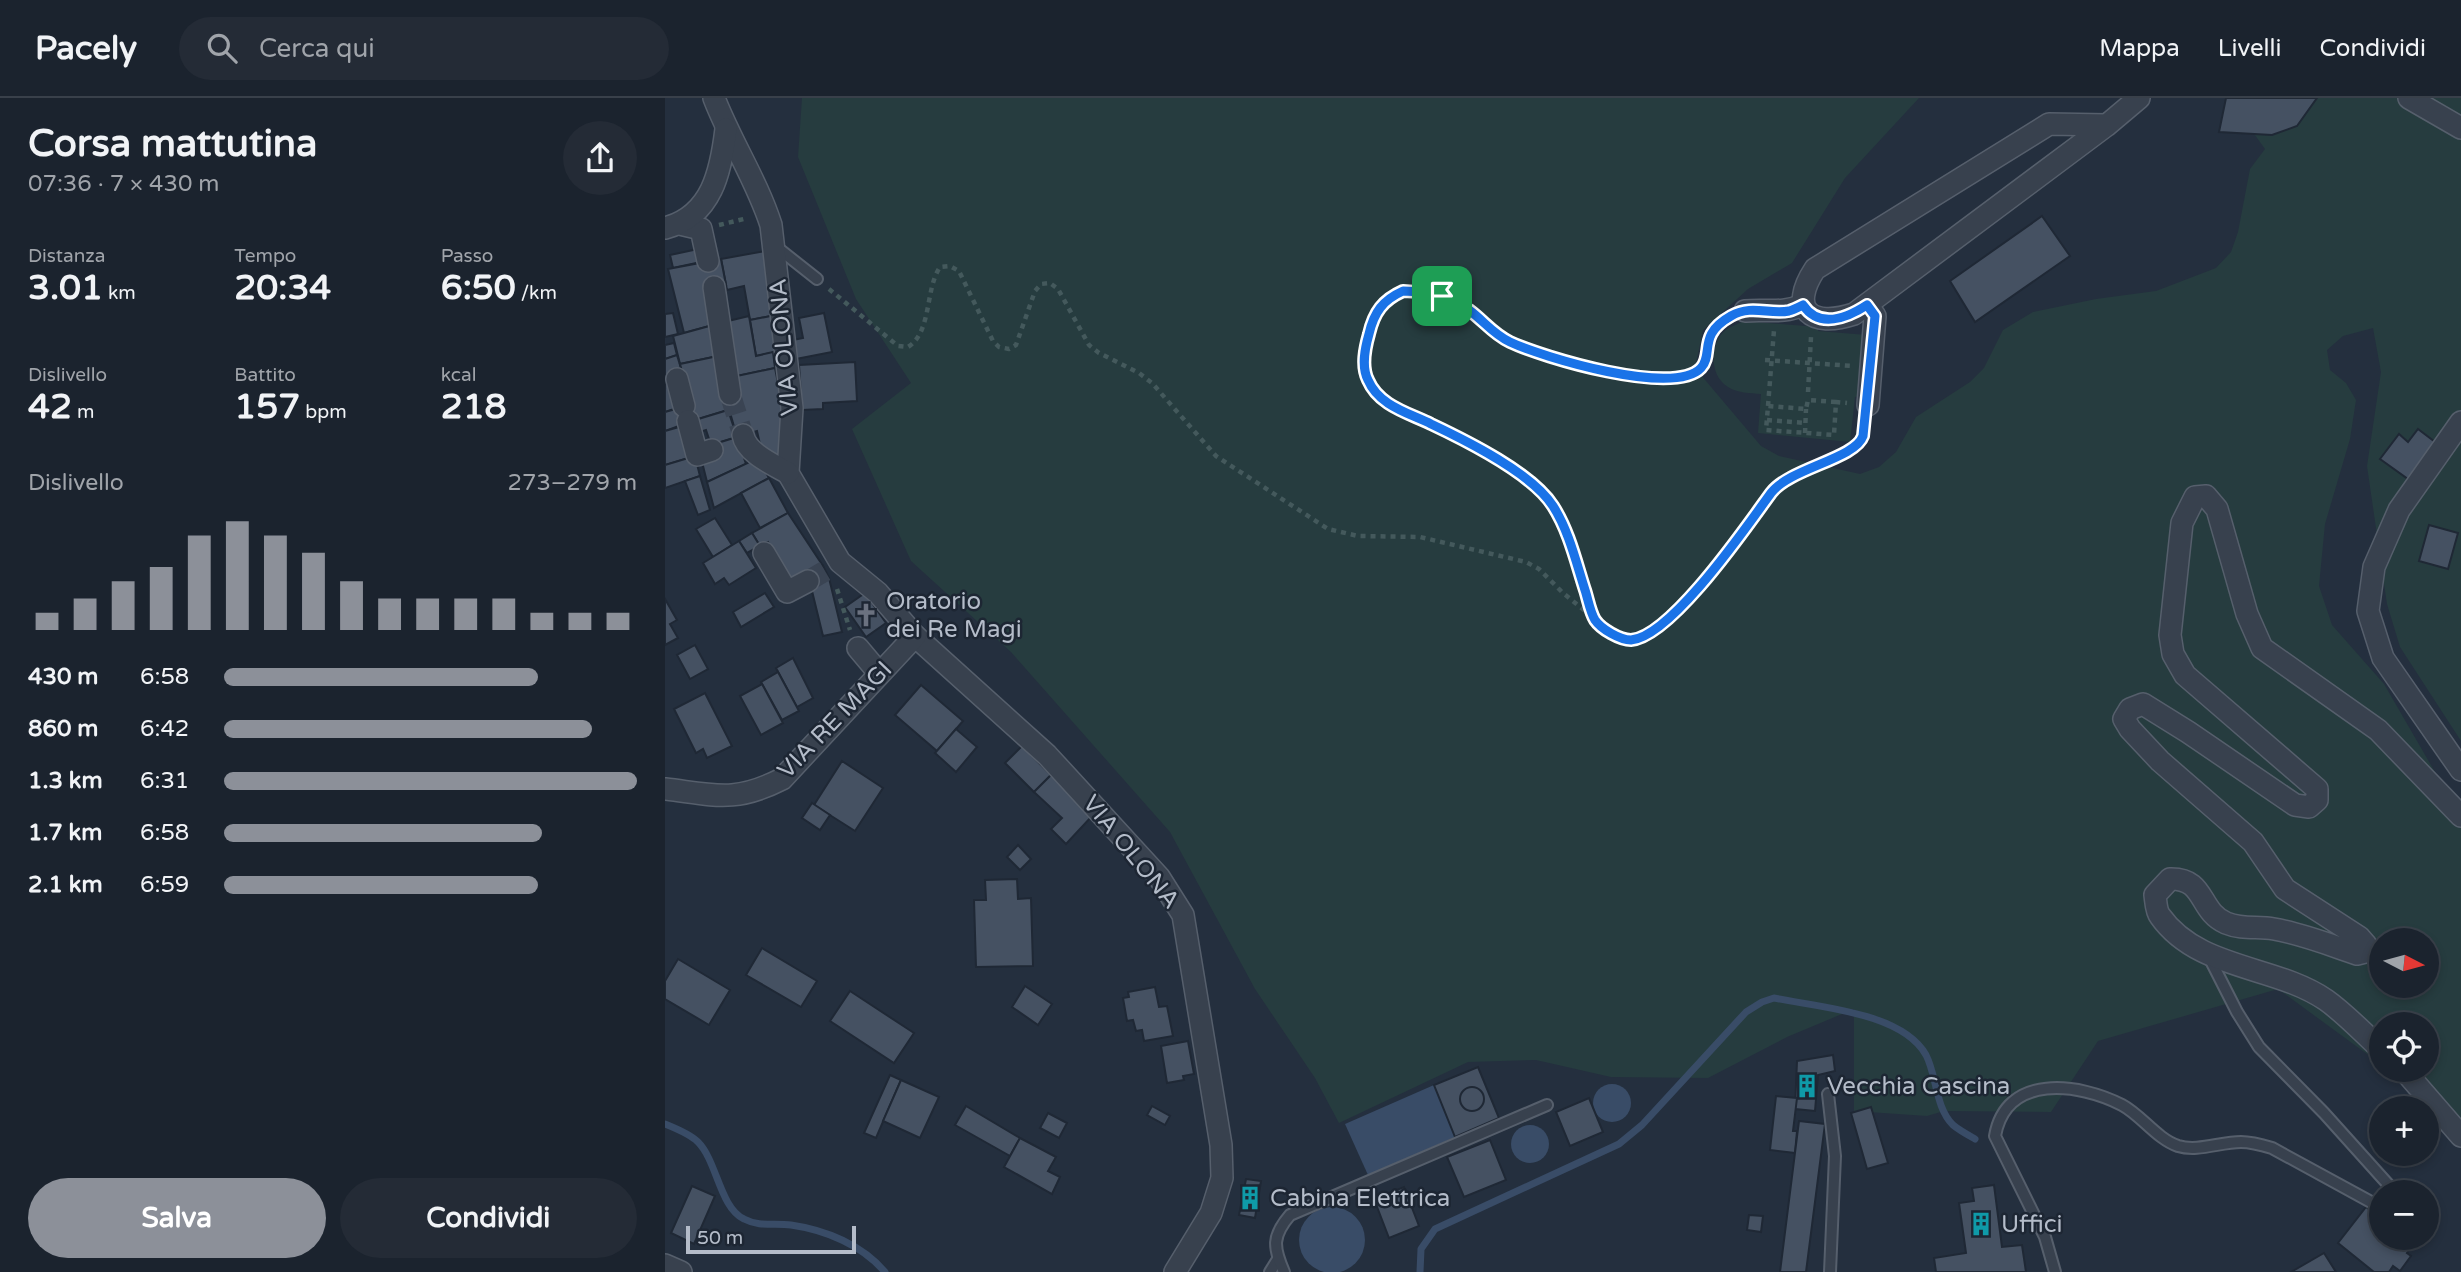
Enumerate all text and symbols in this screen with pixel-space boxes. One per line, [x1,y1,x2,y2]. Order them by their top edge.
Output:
search box [179,17,669,80]
text: Pacely [35,29,137,68]
icon: search [203,29,241,67]
text: Cerca qui [259,33,375,64]
text: Mappa [2099,34,2180,63]
text: Livelli [2218,34,2282,63]
text: Condividi [2320,34,2426,63]
text: Corsa mattutina [28,121,317,167]
button: share [563,121,637,195]
text: 07:36 · 7 × 430 m [28,170,219,198]
text: Distanza [28,245,106,267]
text: Tempo [234,245,296,267]
text: Passo [441,245,493,267]
pin [1412,266,1472,326]
text: 3.01 [28,267,103,309]
text: 20:34 [234,267,331,309]
text: 6:50 [441,267,516,309]
street label: VIA OLONA [764,277,804,417]
icon: arrive [1423,277,1461,315]
text: km [103,282,136,304]
text: /km [516,282,557,304]
text: Dislivello [28,364,107,386]
text: Battito [234,364,296,386]
text: kcal [441,364,476,386]
text: 42 [28,386,72,428]
text: 157 [234,386,300,428]
text: 218 [441,386,507,428]
text: m [72,401,94,423]
text: bpm [300,401,347,423]
text: Dislivello [28,469,124,497]
text: 273–279 m [508,469,637,497]
place label: Oratorio dei Re Magi [886,587,1022,644]
church icon: Oratorio dei Re Magi [852,601,880,629]
street label: VIA RE MAGI [772,655,898,785]
text: 430 m [28,663,98,691]
text: 6:58 [140,663,189,691]
text: 860 m [28,715,98,743]
text: 6:42 [140,715,189,743]
text: 1.3 km [28,767,103,795]
text: 6:31 [140,767,189,795]
street label: VIA OLONA [1076,789,1186,915]
text: 1.7 km [28,819,102,847]
text: 6:58 [140,819,189,847]
text: 2.1 km [28,871,103,899]
text: 6:59 [140,871,189,899]
north arrow [2369,928,2439,998]
map controls [2369,928,2439,1250]
button: locate [2369,1012,2439,1082]
building icon: Vecchia Cascina [1793,1072,1821,1100]
place label: Vecchia Cascina [1827,1072,2010,1101]
button: + [2369,1096,2439,1166]
button: Salva [28,1178,326,1258]
button: Condividi [340,1178,637,1258]
button: − [2369,1180,2439,1250]
building icon: Cabina Elettrica [1236,1184,1264,1212]
place label: Cabina Elettrica [1270,1184,1450,1213]
building icon: Uffici [1967,1210,1995,1238]
place label: Uffici [2001,1210,2063,1239]
scale bar [686,1223,856,1255]
text: 50 m [697,1227,743,1249]

